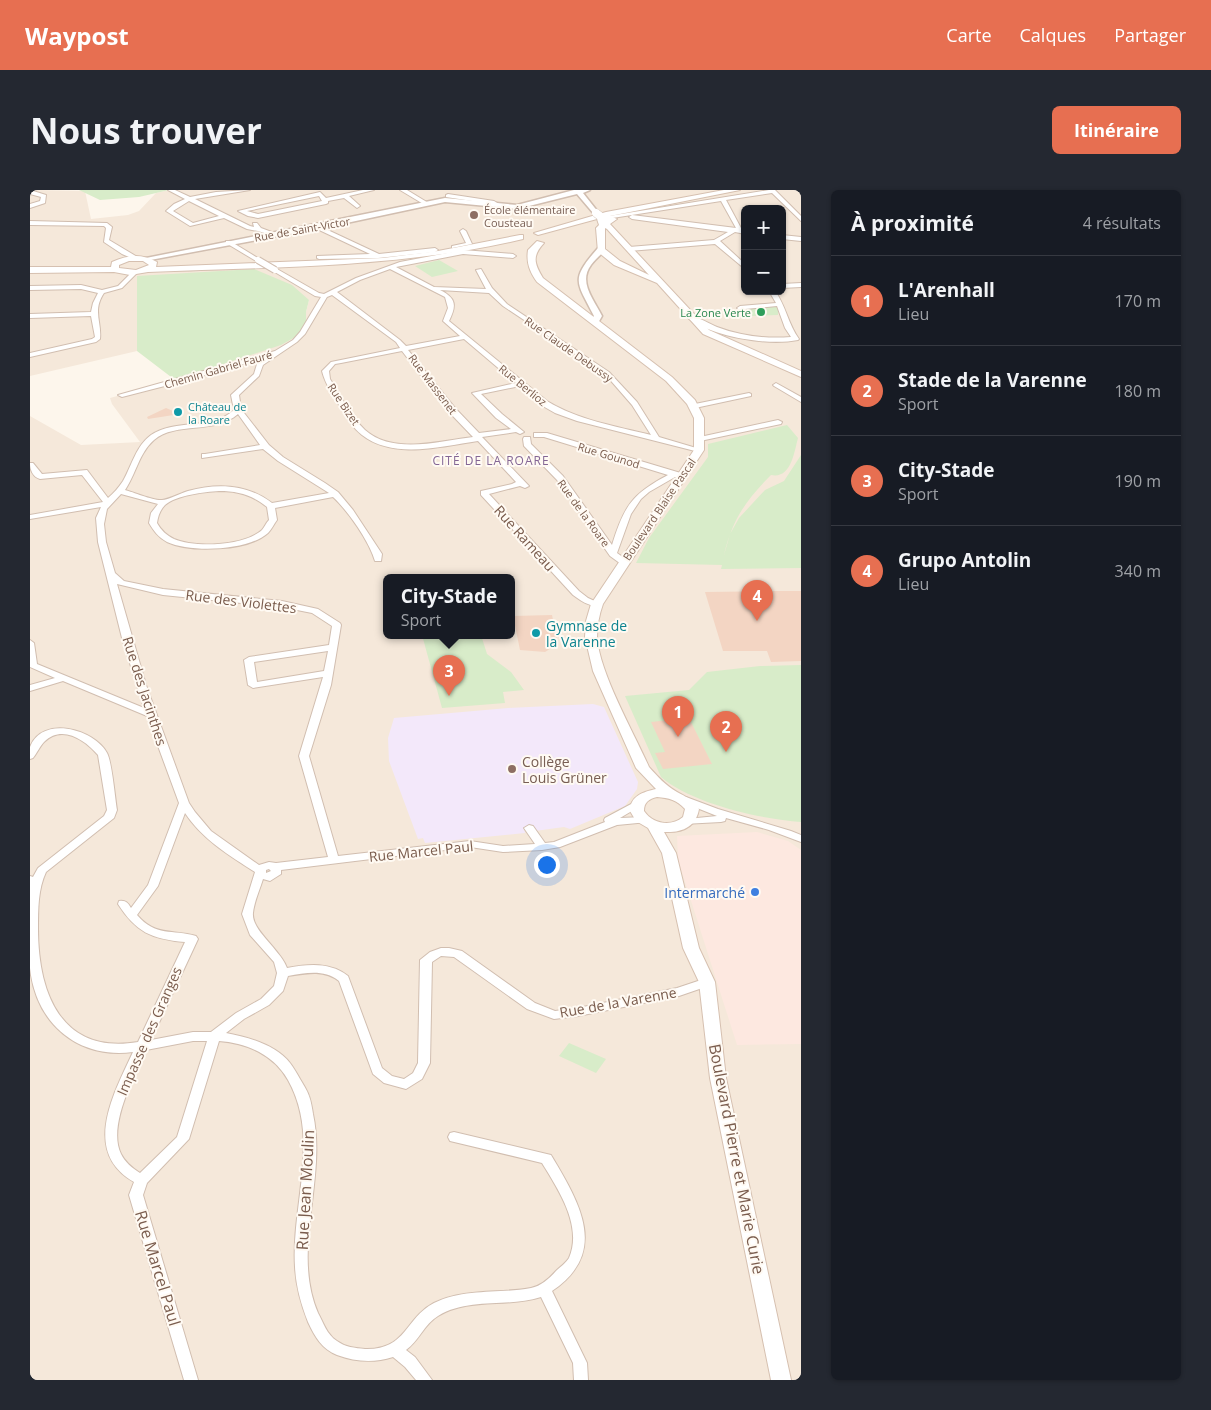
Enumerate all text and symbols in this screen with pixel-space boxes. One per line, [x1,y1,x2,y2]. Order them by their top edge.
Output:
text: Waypost [25,19,129,52]
text: Carte [946,23,992,47]
text: Calques [1020,23,1086,47]
text: Partager [1114,23,1186,47]
button: Itinéraire [1052,106,1181,154]
text: Nous trouver [30,107,262,154]
place label: École élémentaire Cousteau [484,202,576,230]
map controls [741,205,786,295]
button: + [741,205,786,250]
marker: École élémentaire Cousteau [468,209,480,221]
text: À proximité [851,209,974,237]
text: 4 résultats [1083,212,1161,234]
street label: Rue de Saint-Victor [253,213,352,245]
button: − [741,250,786,295]
text: L'Arenhall [898,277,995,303]
text: 1 [862,290,872,312]
text: 170 m [1115,290,1161,312]
text: Lieu [898,303,929,325]
place label: La Zone Verte [680,305,751,320]
marker: La Zone Verte [755,306,767,318]
street label: Rue Claude Debussy [522,313,617,385]
street label: Chemin Gabriel Fauré [162,346,274,392]
street label: Rue Massenet [405,351,461,417]
street label: Rue Berlioz [496,361,550,409]
text: Stade de la Varenne [898,367,1087,393]
street label: Rue Bizet [324,380,364,428]
text: 2 [862,380,872,402]
text: 180 m [1115,380,1161,402]
text: Sport [898,393,938,415]
place label: Château de la Roare [188,399,247,427]
marker: Château de la Roare [172,406,184,418]
street label: Rue Gounod [576,438,642,472]
district label: CITÉ DE LA ROARE [432,452,550,469]
street label: Boulevard Blaise Pascal [619,455,699,563]
text: City-Stade [898,457,995,483]
text: 3 [862,470,872,492]
text: 190 m [1115,470,1161,492]
street label: Rue de la Roare [554,476,614,550]
text: Sport [898,483,938,505]
street label: Rue Rameau [490,501,560,575]
text: Grupo Antolin [898,547,1031,573]
text: 4 [862,560,872,582]
text: 340 m [1115,560,1161,582]
text: Lieu [898,573,929,595]
popup [383,574,515,639]
pin: 4 [741,580,773,621]
text: City-Stade [401,583,497,609]
street label: Rue des Violettes [184,585,298,617]
text: Sport [401,609,441,631]
place label: Gymnase de la Varenne [546,616,627,651]
marker: Gymnase de la Varenne [530,627,542,639]
street label: Rue des Jacinthes [118,634,172,748]
pin: 3 [433,655,465,696]
pin: 1 [662,696,694,737]
pin: 2 [710,711,742,752]
place label: Collège Louis Grüner [522,752,607,787]
marker: Collège Louis Grüner [506,763,518,775]
street label: Rue Marcel Paul [368,836,474,866]
your location [534,852,560,878]
place label: Intermarché [664,883,745,902]
marker: Intermarché [749,886,761,898]
street label: Impasse des Granges [112,963,186,1098]
street label: Rue de la Varenne [558,982,678,1022]
street label: Boulevard Pierre et Marie Curie [704,1042,770,1276]
street label: Rue Jean Moulin [291,1129,319,1251]
street label: Rue Marcel Paul [130,1207,186,1329]

